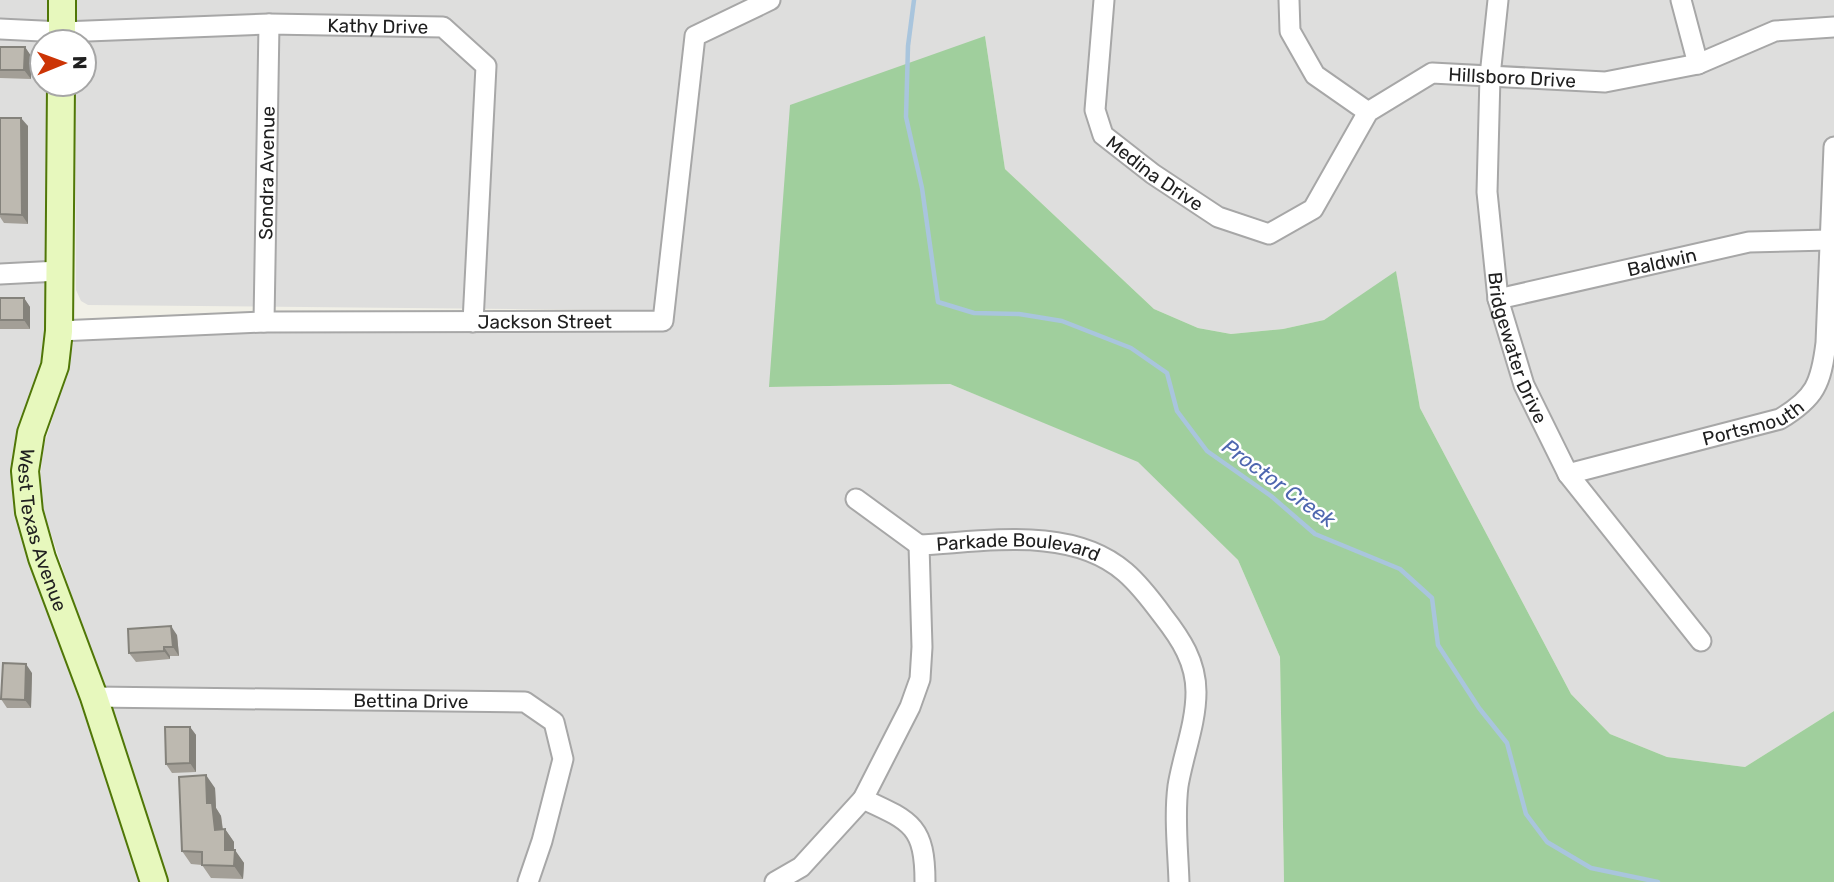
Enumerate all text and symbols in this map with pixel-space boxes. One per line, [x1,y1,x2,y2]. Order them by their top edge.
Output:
street label: Kathy Drive [327,14,428,38]
north arrow [28,28,98,98]
text: N [68,56,91,70]
street label: Hillsboro Drive [1448,62,1576,92]
street label: Sondra Avenue [254,106,279,240]
street label: Medina Drive [1102,130,1208,216]
street label: Baldwin [1625,243,1699,281]
street label: Bridgewater Drive [1484,271,1553,427]
street label: Jackson Street [478,310,613,333]
street label: Portsmouth [1700,395,1808,450]
water label: Proctor Creek [1217,434,1341,533]
street label: West Texas Avenue [13,447,72,614]
street label: Parkade Boulevard [935,528,1104,566]
street label: Bettina Drive [353,689,469,713]

